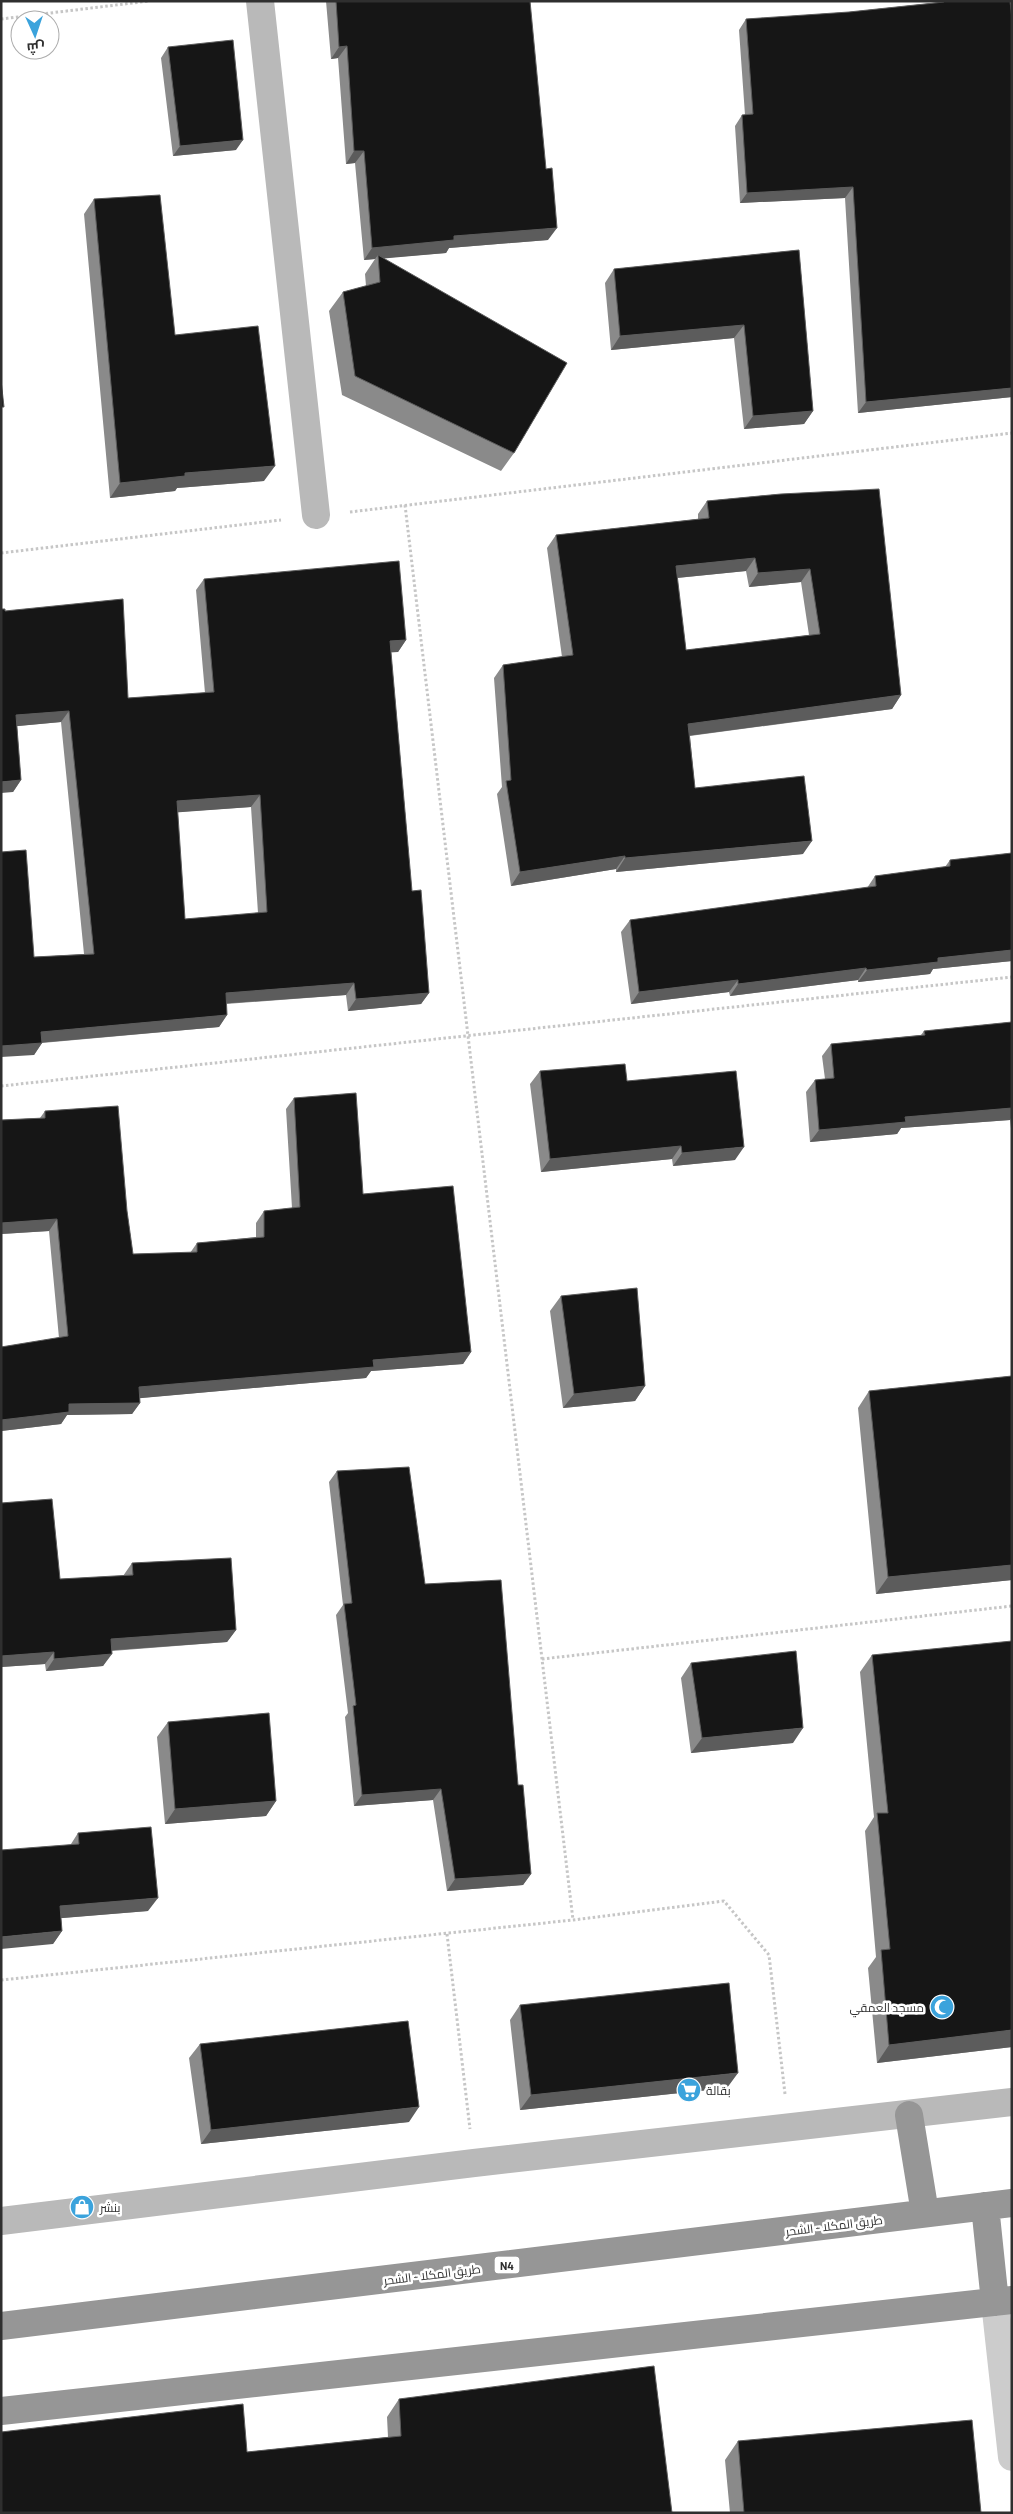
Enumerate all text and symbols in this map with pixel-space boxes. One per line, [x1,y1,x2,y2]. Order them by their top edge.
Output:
north arrow [10,10,60,60]
text: ش [26,39,45,57]
mosque icon: مسجد العمقي [929,1994,955,2020]
place label: مسجد العمقي [849,2000,924,2018]
supermarket icon: بقالة [676,2077,702,2103]
place label: بقالة [706,2083,731,2098]
shop icon: بنشر [69,2194,95,2220]
place label: بنشر [99,2200,120,2215]
street label: طريق المكلا - الشحر [784,2212,883,2239]
road number: N4 [494,2256,520,2274]
street label: طريق المكلا - الشحر [382,2261,481,2288]

